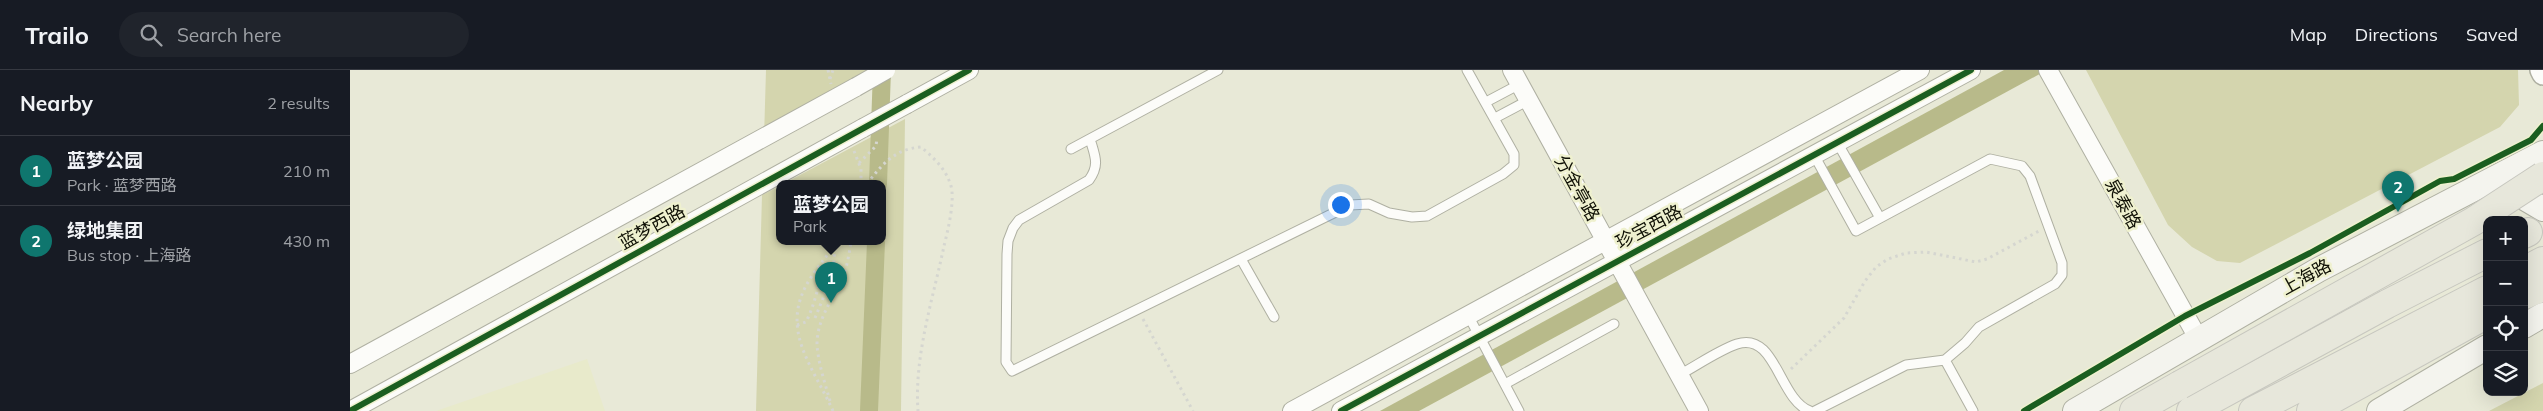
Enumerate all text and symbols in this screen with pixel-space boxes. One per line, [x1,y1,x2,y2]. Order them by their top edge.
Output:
search box [119,12,469,57]
text: Trailo [25,20,89,50]
icon: search [137,21,165,49]
text: Search here [177,23,281,47]
text: Map [2290,23,2327,46]
text: Directions [2355,23,2438,46]
text: Saved [2466,23,2518,46]
text: Nearby [20,90,93,116]
text: 2 results [267,93,330,113]
text: 蓝梦公园 [67,148,143,172]
street label: 分金亭路 [1550,151,1605,225]
text: 1 [31,161,41,181]
text: 210 m [283,161,330,181]
pin: 2 [2382,171,2414,212]
text: Park · 蓝梦西路 [67,175,177,195]
street label: 泉泰路 [2100,175,2147,233]
popup [776,180,886,245]
text: 蓝梦公园 [793,192,869,216]
your location [1328,192,1354,218]
street label: 蓝梦西路 [615,199,689,254]
street label: 珍宝西路 [1612,200,1686,254]
text: Park [793,216,827,236]
map controls [2483,216,2528,396]
button: + [2483,216,2528,261]
text: 绿地集团 [67,218,143,242]
text: 2 [31,231,41,251]
text: 430 m [283,231,330,251]
text: Bus stop · 上海路 [67,245,191,265]
street label: 上海路 [2277,253,2335,300]
button: − [2483,261,2528,306]
pin: 1 [815,262,847,303]
button: locate [2483,306,2528,351]
button: layers [2483,351,2528,396]

